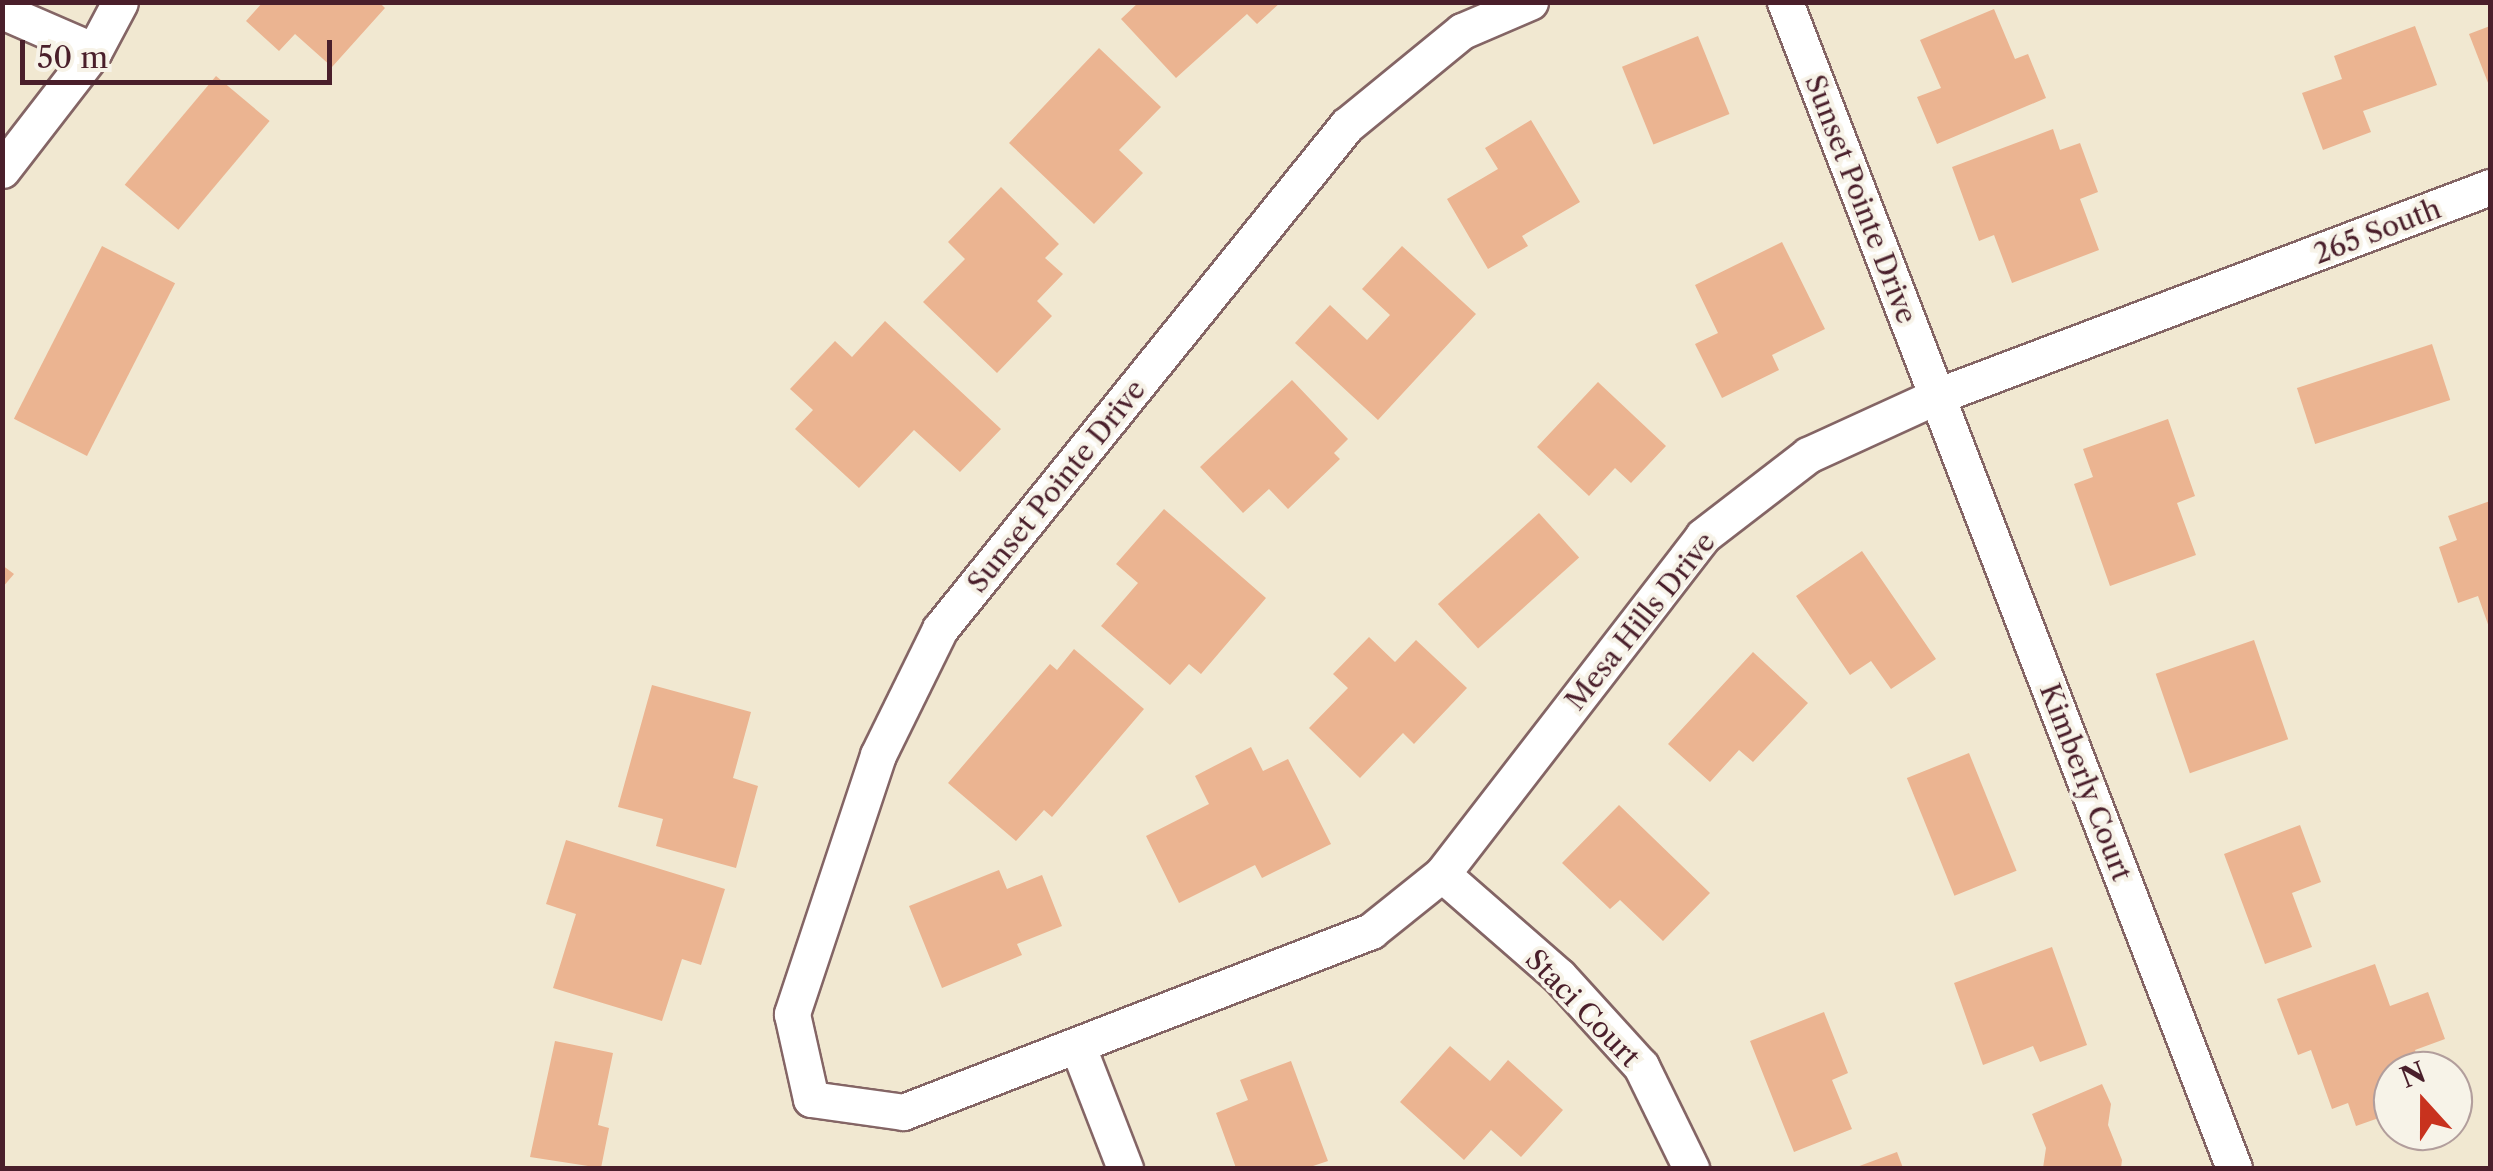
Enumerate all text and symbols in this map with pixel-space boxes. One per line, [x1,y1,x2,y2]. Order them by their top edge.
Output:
scale bar [25,20,338,82]
text: 50 m [37,39,108,76]
street label: Sunset Pointe Drive [1798,70,1924,328]
street label: 265 South [2309,191,2445,271]
street label: Sunset Pointe Drive [960,373,1152,599]
street label: Mesa Hills Drive [1558,525,1722,717]
street label: Kimberly Court [2033,678,2139,886]
street label: Staci Court [1519,942,1647,1074]
north arrow [2373,1051,2473,1151]
text: N [2396,1055,2430,1095]

